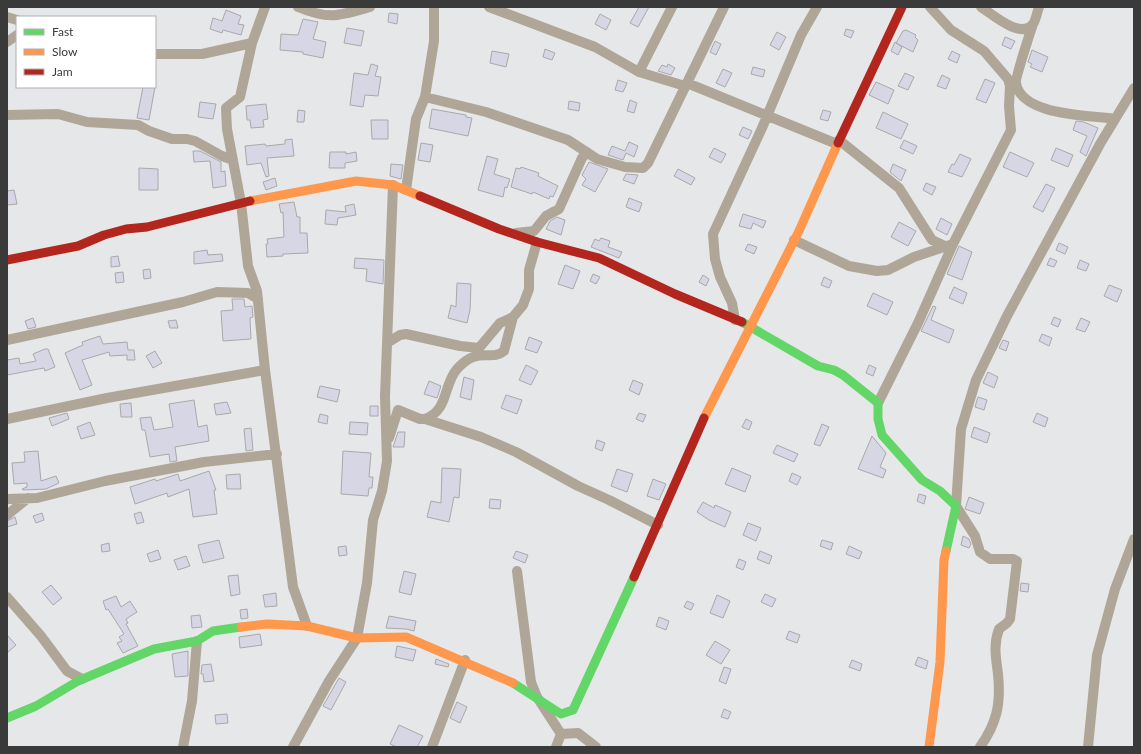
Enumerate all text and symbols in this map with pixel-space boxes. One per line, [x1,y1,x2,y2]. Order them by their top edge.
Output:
legend [16,16,156,88]
text: Fast [52,24,74,39]
text: Slow [52,44,78,59]
text: Jam [52,64,73,79]

